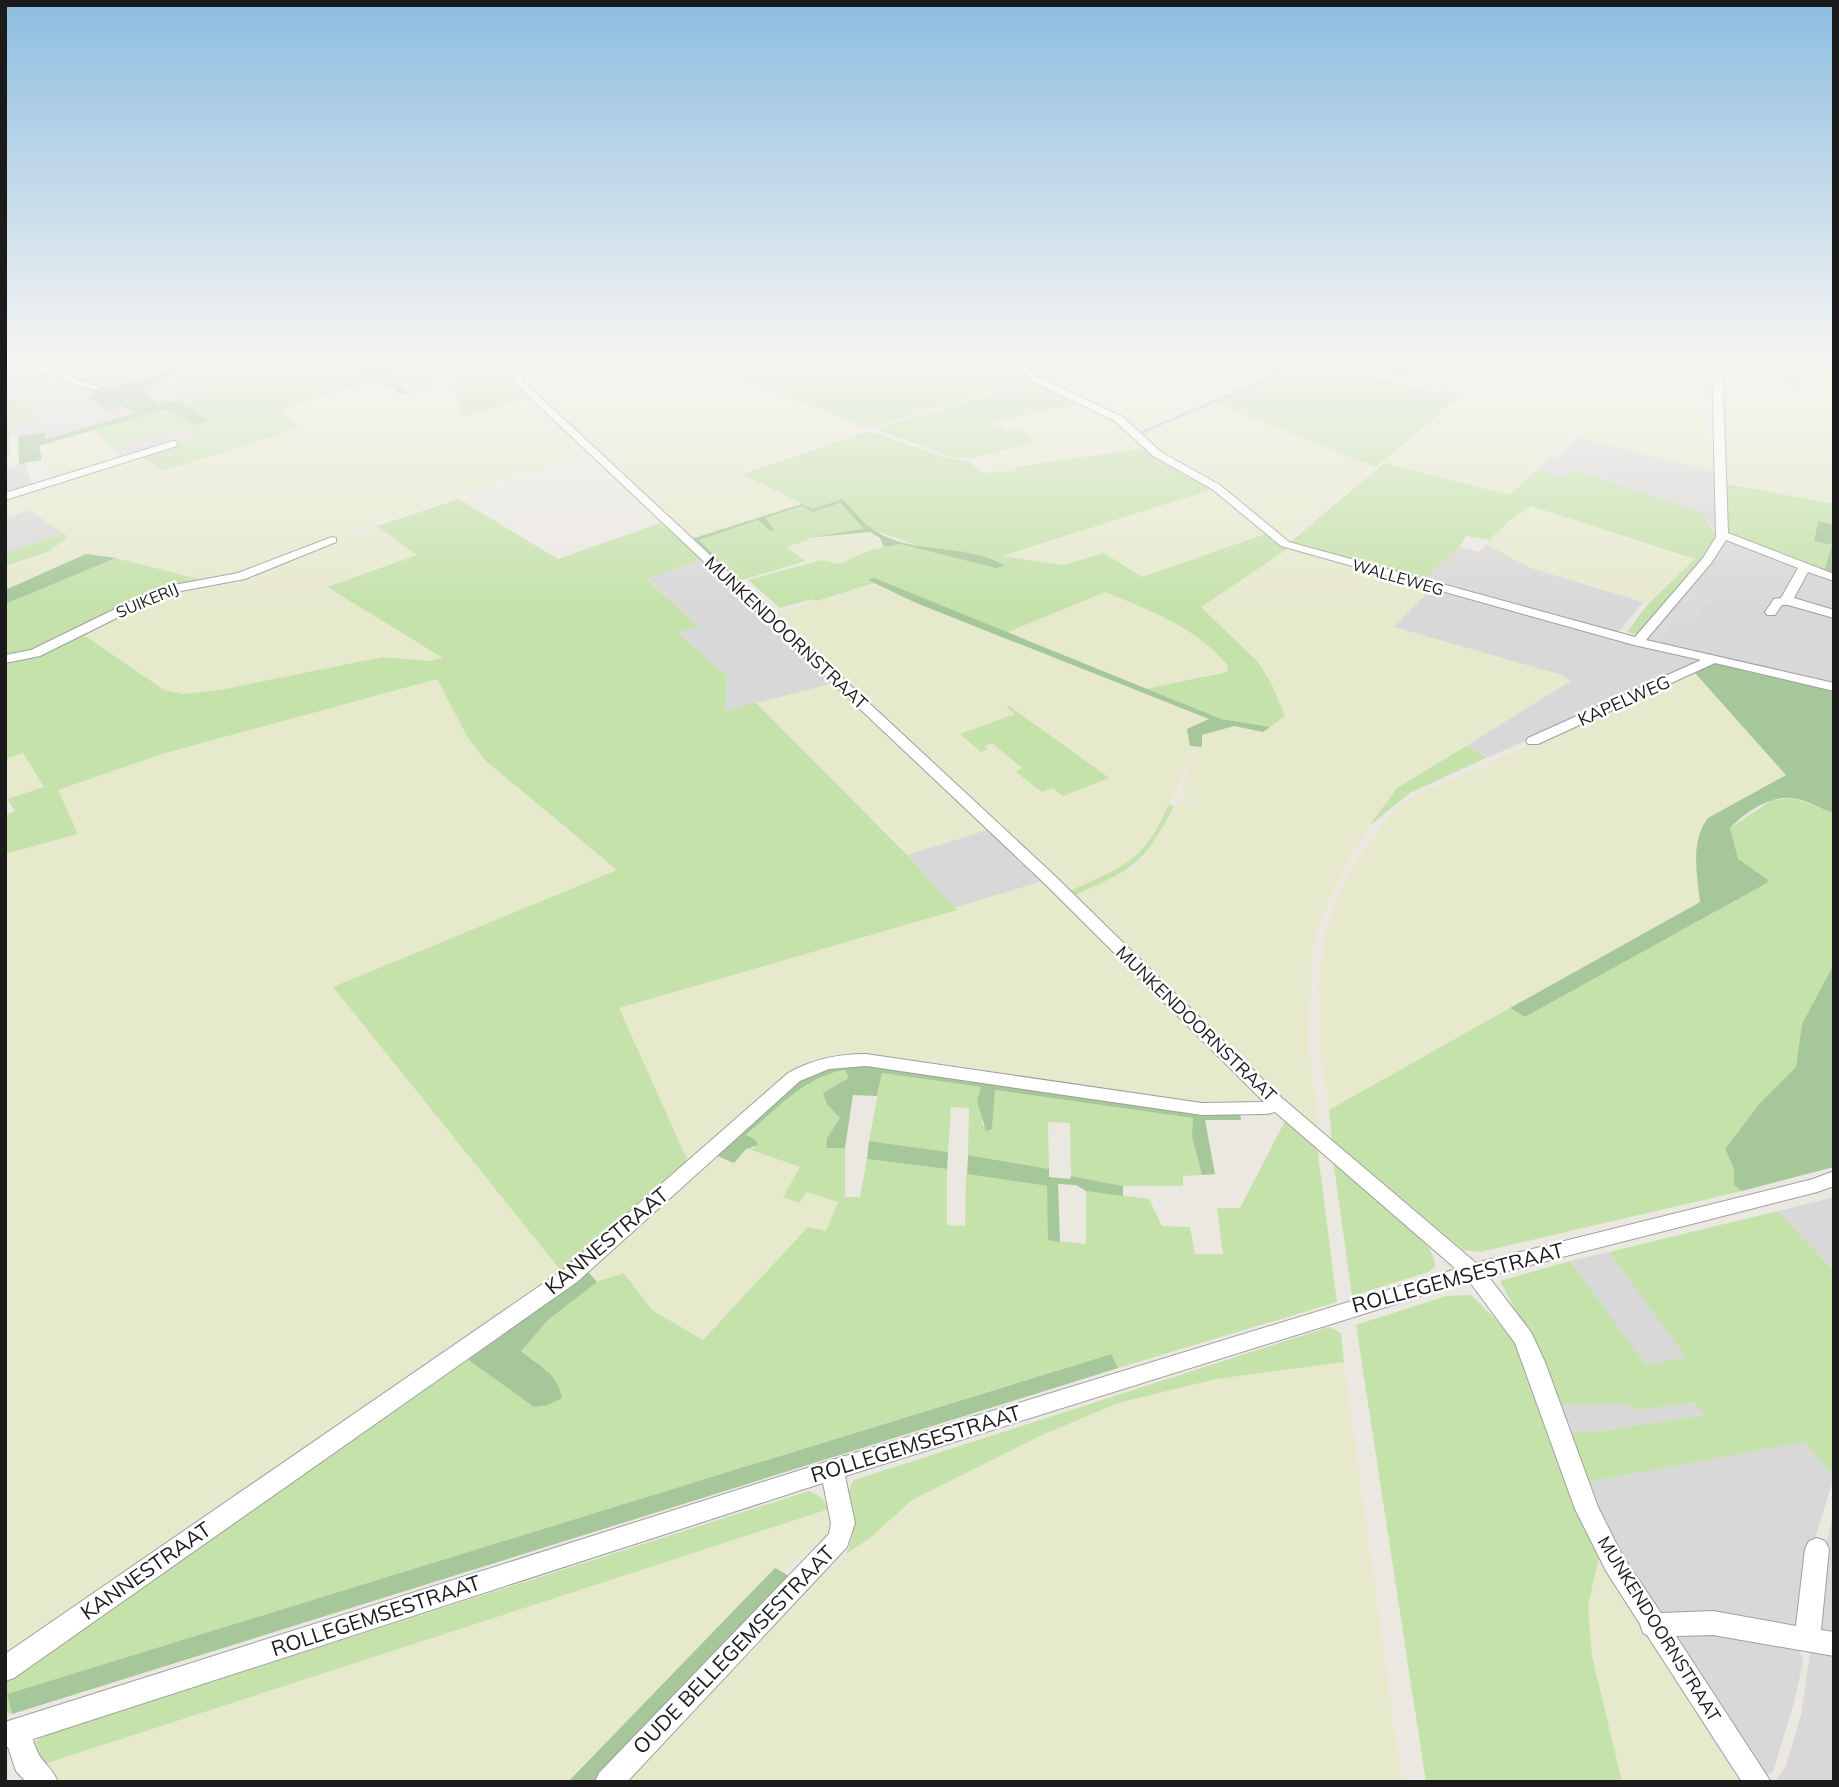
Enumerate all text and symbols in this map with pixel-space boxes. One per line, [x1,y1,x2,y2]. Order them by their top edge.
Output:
street label: MUNKENDOORNSTRAAT [700,551,873,714]
street label: WALLEWEG [1350,554,1446,600]
street label: SUIKERIJ [113,578,181,622]
street label: KAPELWEG [1574,670,1673,731]
street label: MUNKENDOORNSTRAAT [1111,941,1282,1107]
street label: KANNESTRAAT [539,1181,674,1299]
street label: ROLLEGEMSESTRAAT [1349,1236,1567,1318]
street label: ROLLEGEMSESTRAAT [807,1399,1024,1487]
street label: KANNESTRAAT [75,1515,216,1625]
street label: MUNKENDOORNSTRAAT [1593,1532,1726,1726]
street label: OUDE BELLEGEMSESTRAAT [627,1540,840,1759]
street label: ROLLEGEMSESTRAAT [268,1569,484,1661]

